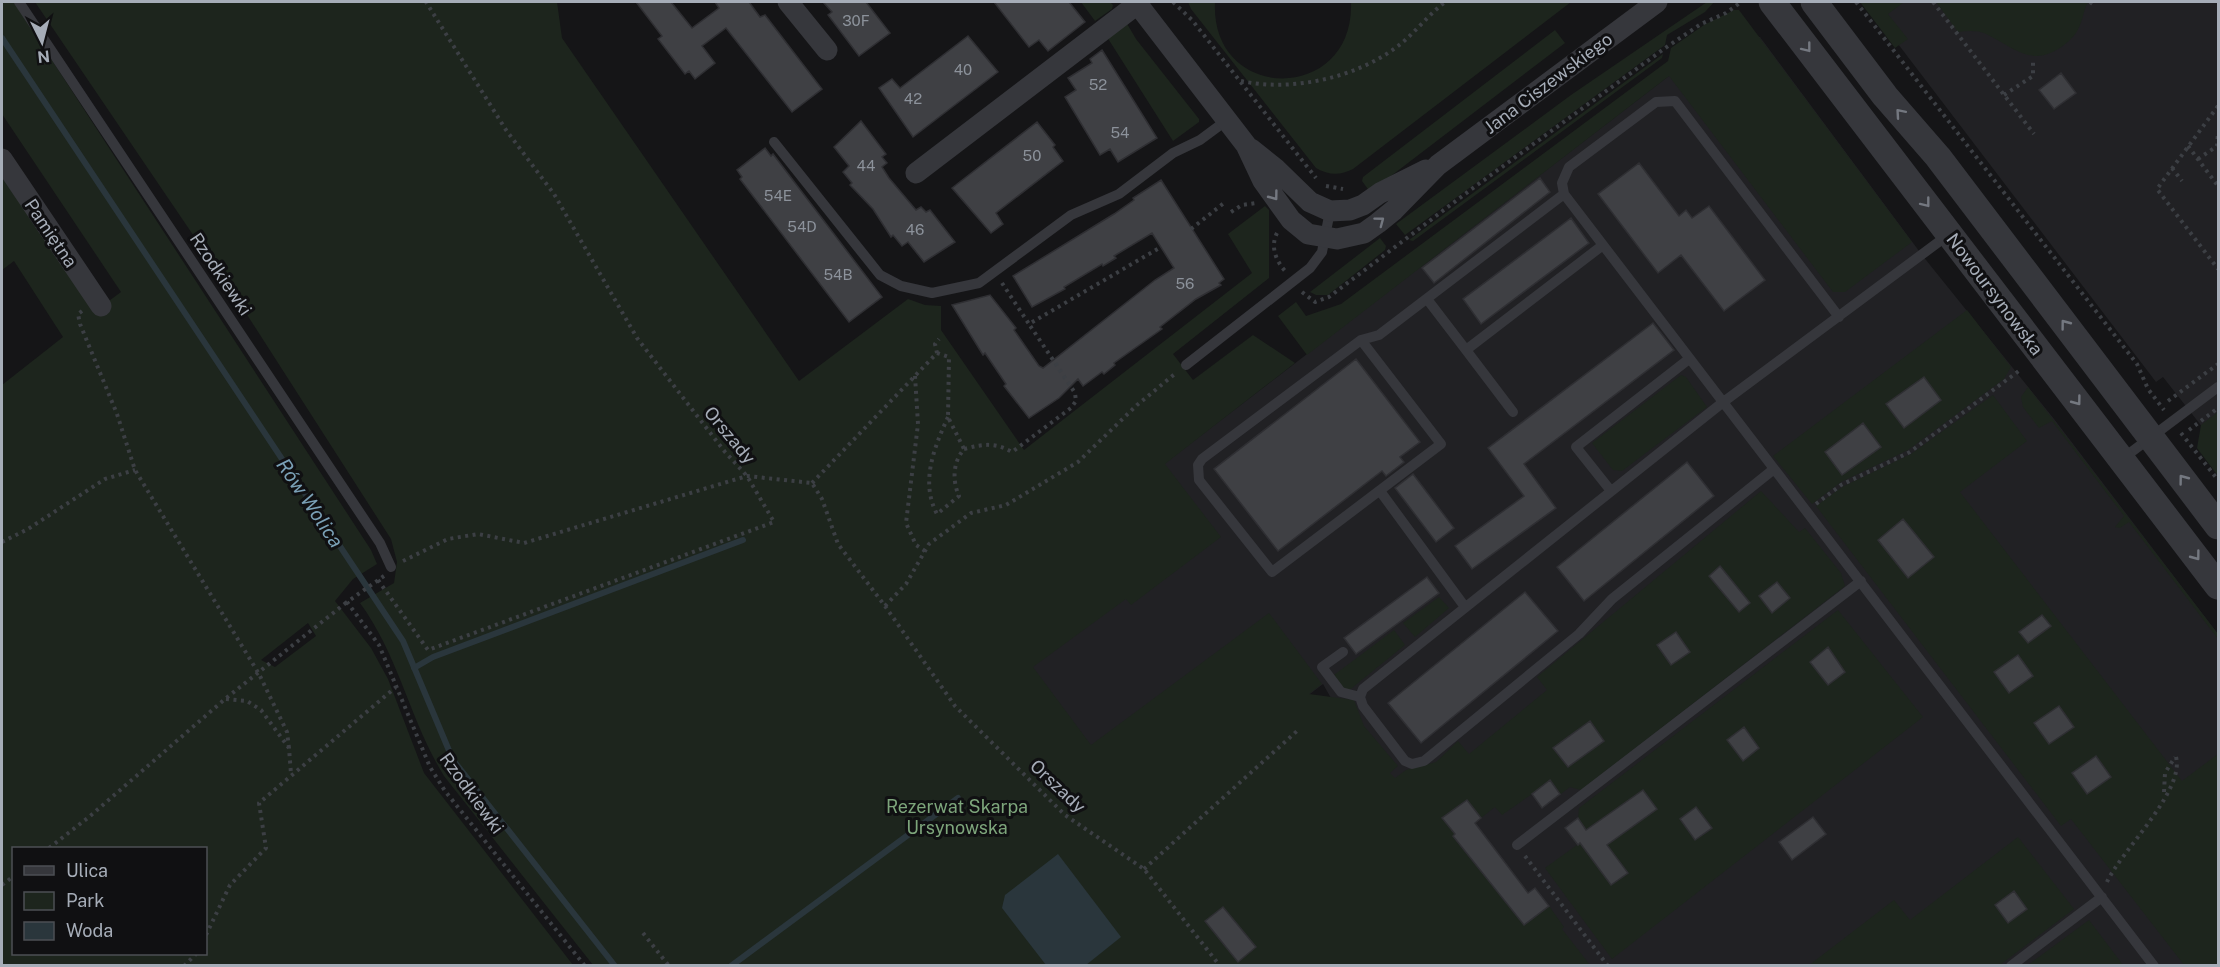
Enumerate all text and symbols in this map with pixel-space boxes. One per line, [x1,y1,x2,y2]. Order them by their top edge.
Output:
north arrow [12,12,72,72]
house number: 30F [842,12,870,29]
street label: Jana Ciszewskiego [1480,28,1616,138]
one-way arrow [1800,41,1811,52]
text: N [36,46,51,67]
house number: 40 [954,61,972,78]
house number: 52 [1089,76,1107,93]
house number: 42 [904,90,922,107]
one-way arrow [1896,109,1907,120]
house number: 54 [1110,124,1130,141]
house number: 50 [1023,147,1041,164]
house number: 44 [857,157,875,174]
house number: 54E [764,187,792,204]
one-way arrow [1267,190,1278,201]
street label: Pamiętna [20,195,82,271]
one-way arrow [1918,196,1929,207]
house number: 54D [787,218,817,235]
one-way arrow [1373,218,1384,229]
house number: 46 [906,221,924,238]
street label: Rzodkiewki [186,229,256,319]
street label: Nowoursynowska [1942,229,2048,359]
house number: 54B [823,266,853,283]
house number: 56 [1176,275,1194,292]
one-way arrow [2061,320,2072,331]
one-way arrow [2070,394,2081,405]
street label: Orszady [700,402,760,468]
water label: Rów Wolica [271,454,349,552]
one-way arrow [2179,475,2190,486]
one-way arrow [2188,549,2199,560]
street label: Rzodkiewki [436,748,508,838]
street label: Orszady [1026,755,1090,817]
park label: Rezerwat Skarpa Ursynowska [886,796,1028,838]
legend [12,847,207,955]
text: Ulica [66,860,108,881]
text: Park [66,890,104,911]
text: Woda [66,920,113,941]

